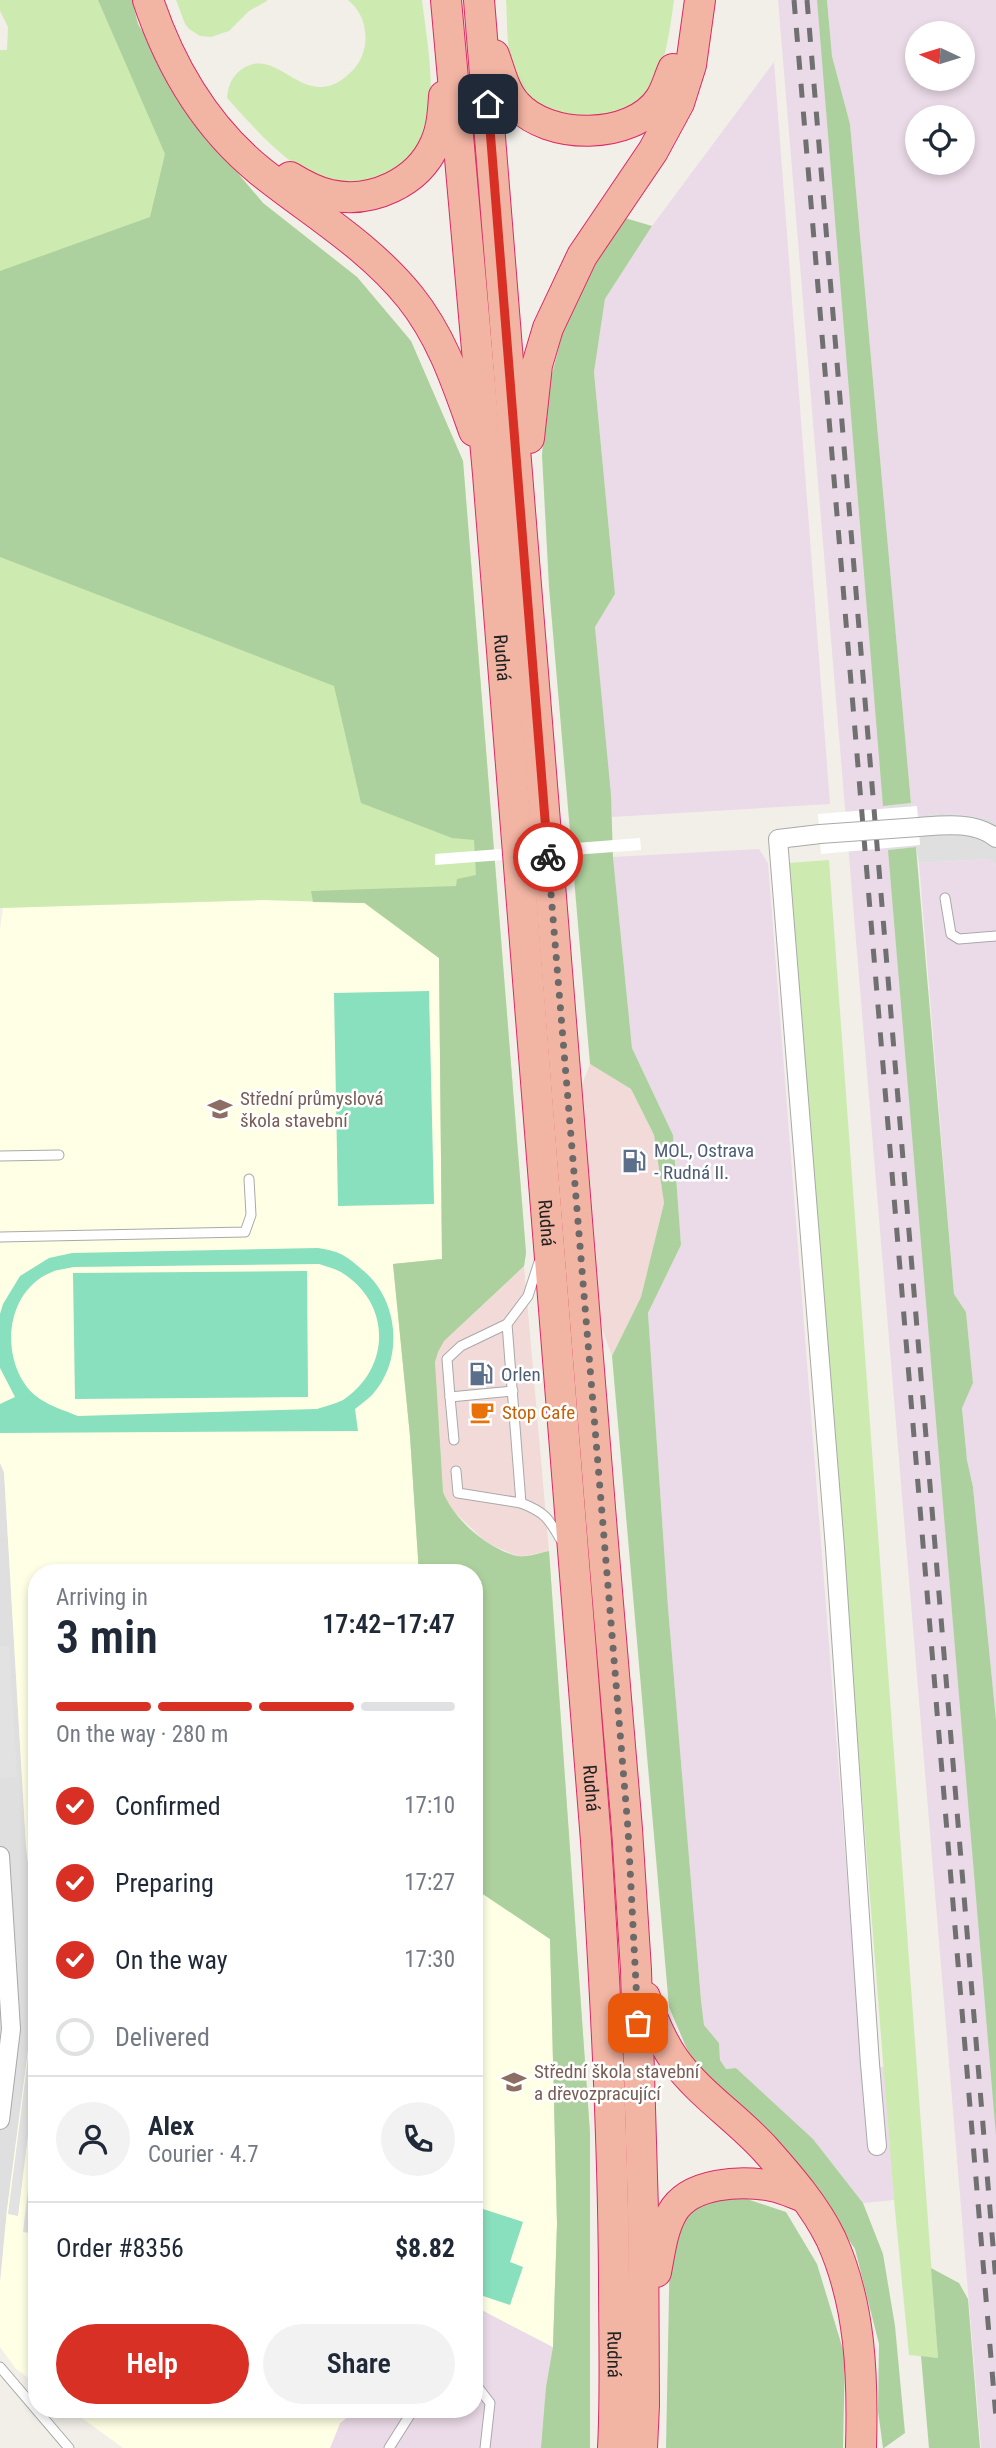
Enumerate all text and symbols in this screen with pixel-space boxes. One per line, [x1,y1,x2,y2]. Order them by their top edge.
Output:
north arrow [905,21,975,91]
map controls [905,21,975,175]
pin [458,74,518,134]
icon: home [469,85,507,123]
button: locate [905,105,975,175]
street label: Rudná [489,633,515,682]
courier [513,822,583,892]
icon: bike [529,838,567,876]
place label: Střední průmyslová škola stavební [240,1087,384,1132]
school or university icon: Střední průmyslová škola stavební [206,1095,234,1123]
place label: MOL, Ostrava - Rudná II. [654,1139,754,1184]
fuel station icon: MOL, Ostrava - Rudná II. [620,1147,648,1175]
street label: Rudná [533,1199,560,1247]
fuel station icon: Orlen [467,1360,495,1388]
place label: Orlen [501,1363,541,1386]
cafe icon: Stop Cafe [468,1398,496,1426]
place label: Stop Cafe [502,1401,575,1424]
text: Arriving in [56,1584,148,1611]
text: 17:42–17:47 [322,1609,455,1639]
text: 3 min [56,1610,158,1664]
text: On the way · 280 m [56,1721,228,1748]
street label: Rudná [578,1764,605,1812]
icon: check [56,1787,94,1825]
text: Confirmed [115,1791,221,1821]
text: 17:10 [404,1792,455,1819]
icon: check [56,1864,94,1902]
text: Preparing [115,1868,214,1898]
text: 17:27 [404,1869,455,1896]
icon: check [56,1941,94,1979]
text: On the way [115,1945,228,1975]
text: 17:30 [404,1946,455,1973]
pin [608,1993,668,2053]
icon: bag [619,2004,657,2042]
text: Delivered [115,2022,210,2052]
place label: Střední škola stavební a dřevozpracující [534,2060,701,2105]
school or university icon: Střední škola stavební a dřevozpracující [500,2068,528,2096]
button: person [56,2102,130,2176]
button: phone [381,2102,455,2176]
text: Alex [148,2111,194,2141]
text: Courier · 4.7 [148,2141,259,2168]
text: Order #8356 [56,2233,184,2263]
text: $8.82 [395,2233,455,2263]
button: Help [56,2324,249,2404]
button: Share [263,2324,455,2404]
street label: Rudná [602,2331,626,2378]

